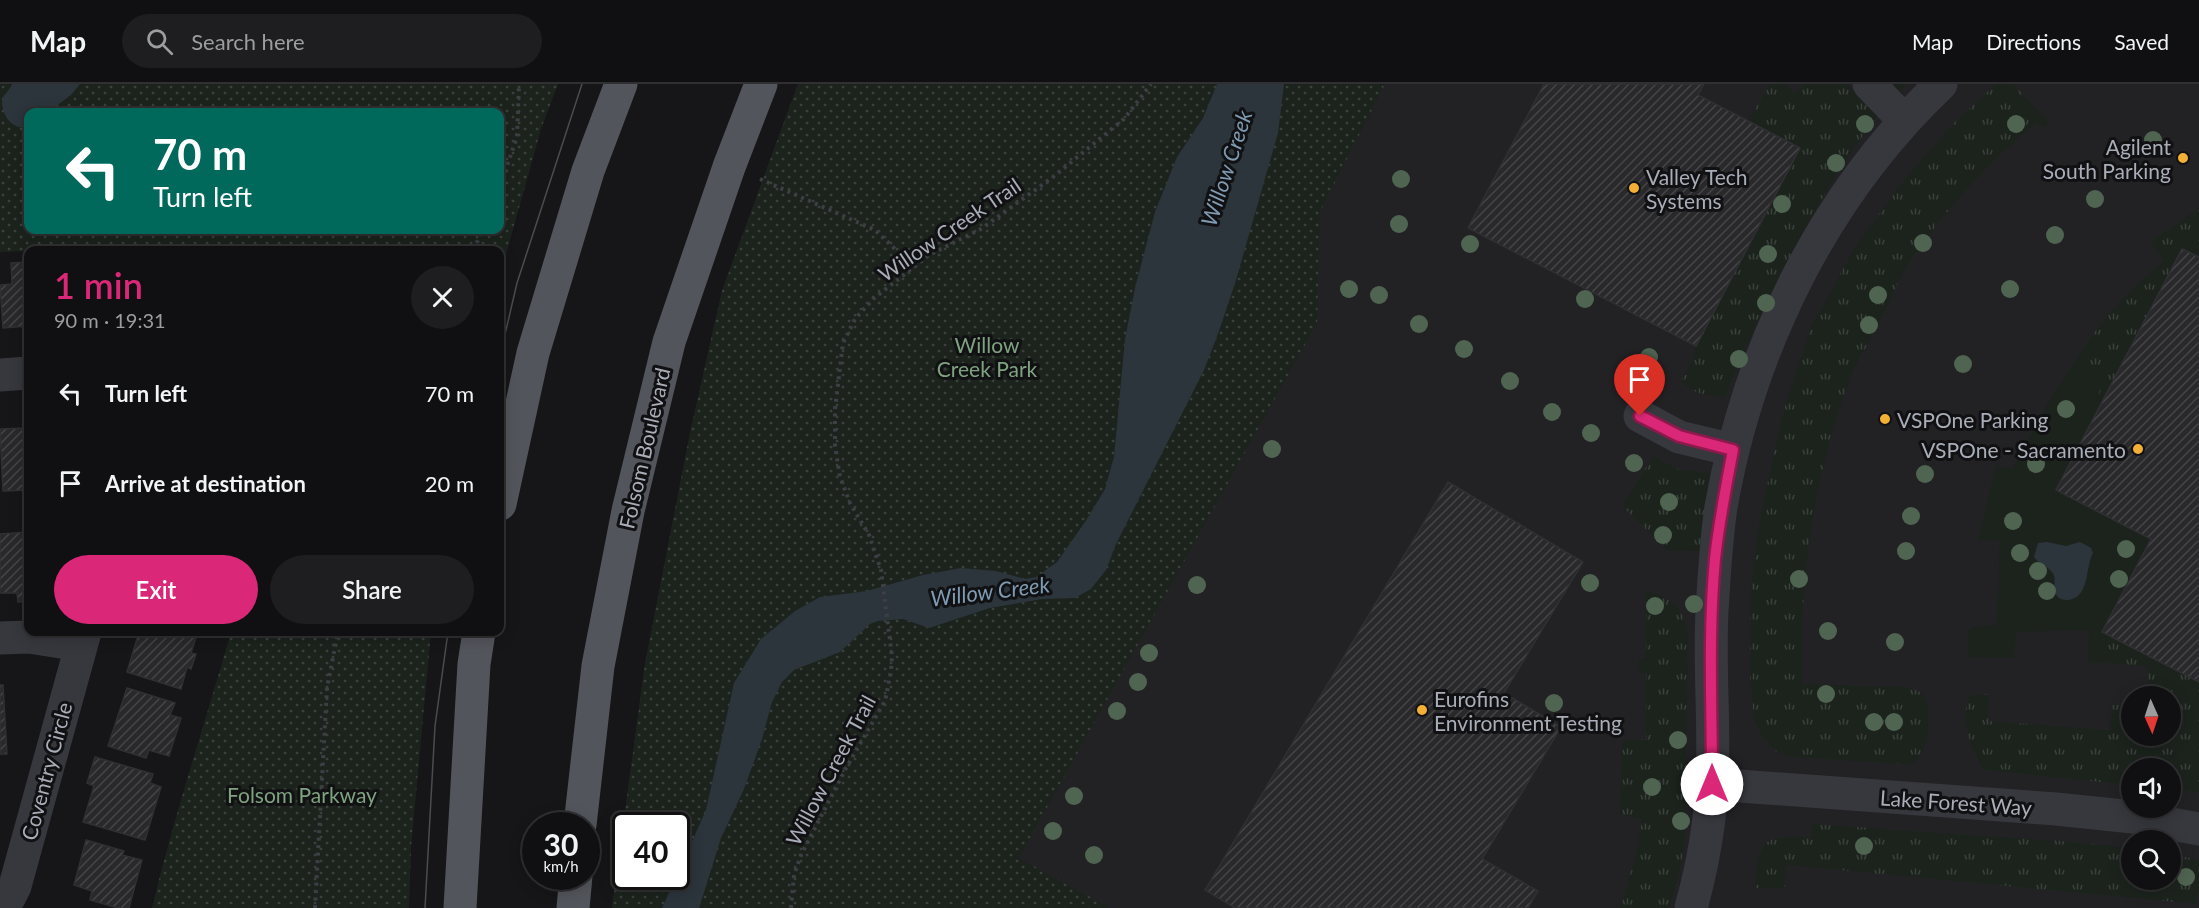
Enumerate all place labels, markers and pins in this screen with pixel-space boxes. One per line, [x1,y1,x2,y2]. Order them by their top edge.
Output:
place label: Agilent South Parking [2043,134,2171,183]
marker: Agilent South Parking [2176,151,2190,165]
place label: Valley Tech Systems [1646,164,1748,213]
marker: Valley Tech Systems [1627,181,1641,195]
pin [1614,354,1665,416]
place label: VSPOne Parking [1897,407,2048,432]
marker: VSPOne Parking [1878,412,1892,426]
place label: VSPOne - Sacramento [1921,437,2126,462]
marker: VSPOne - Sacramento [2131,442,2145,456]
place label: Eurofins Environment Testing [1434,686,1622,735]
marker: Eurofins Environment Testing [1415,703,1429,717]

